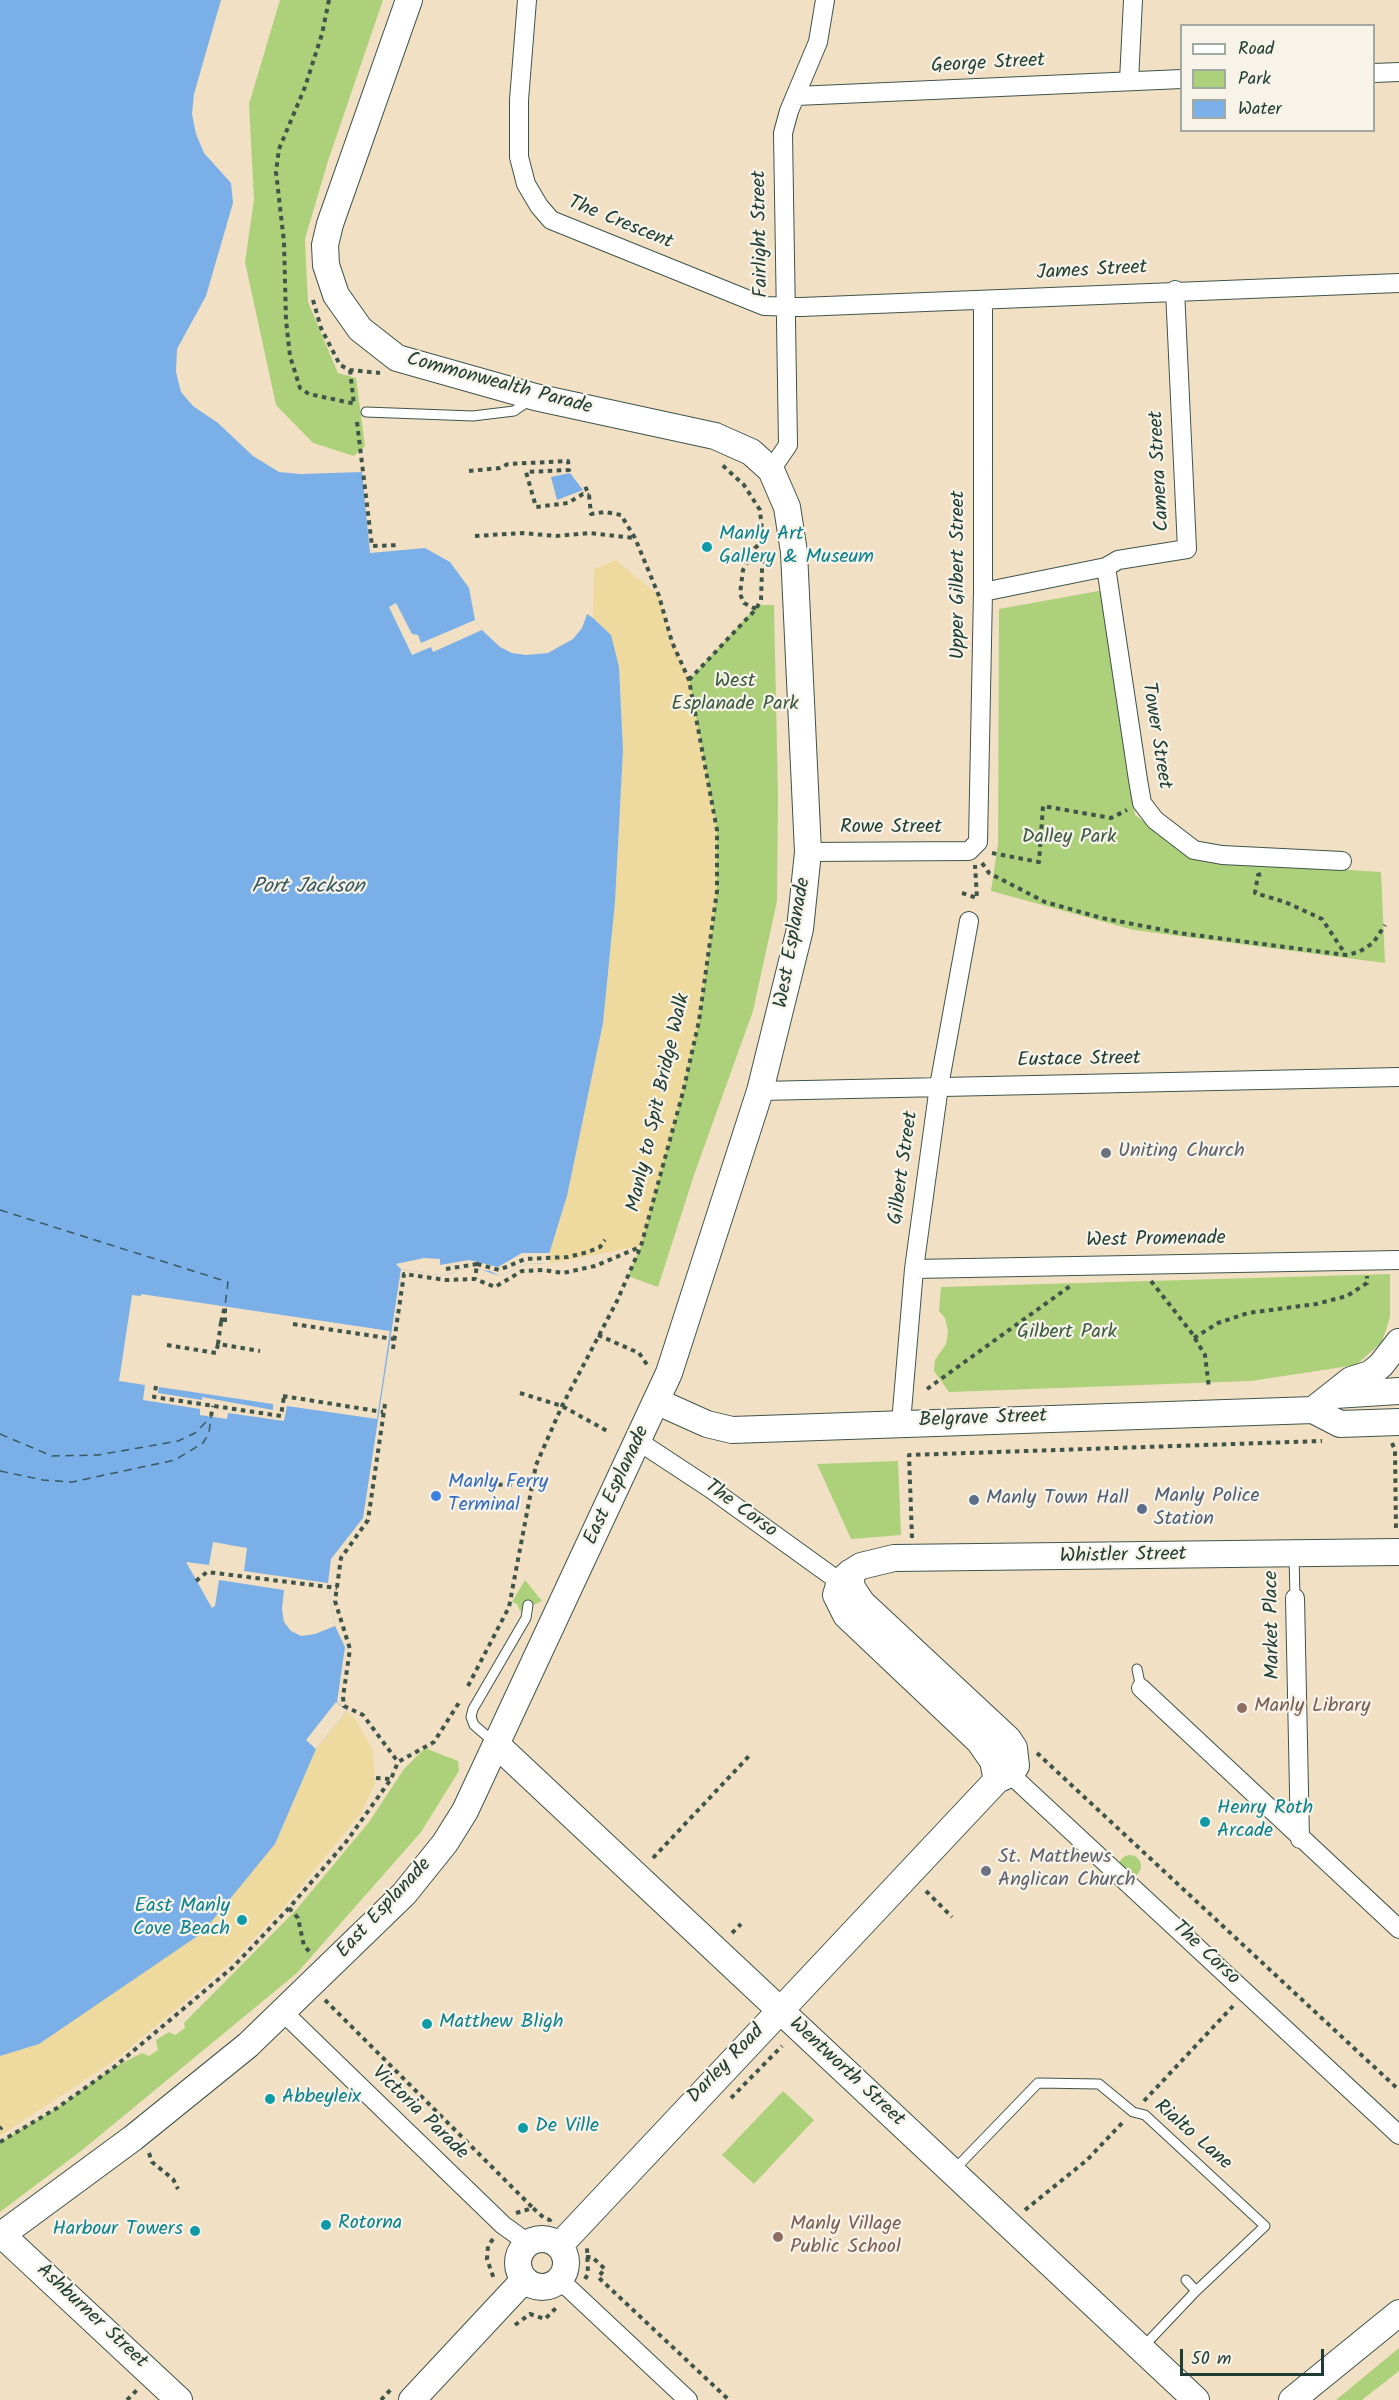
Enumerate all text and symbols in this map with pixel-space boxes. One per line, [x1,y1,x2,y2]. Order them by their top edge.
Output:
legend [1180,24,1375,132]
text: Road [1238,35,1274,64]
street label: George Street [930,50,1046,80]
text: Park [1238,65,1271,94]
text: Water [1238,95,1282,124]
street label: Fairlight Street [749,170,775,298]
street label: The Crescent [564,192,676,256]
street label: James Street [1036,257,1148,287]
street label: Commonwealth Parade [404,349,594,421]
street label: Camera Street [1146,410,1176,532]
street label: Upper Gilbert Street [948,490,972,660]
place label: Manly Art Gallery & Museum [719,524,874,571]
marker: Manly Art Gallery & Museum [700,540,714,554]
park label: West Esplanade Park [671,671,799,718]
street label: Tower Street [1135,681,1175,791]
street label: Rowe Street [840,817,942,841]
park label: Dalley Park [1022,827,1116,851]
water label: Port Jackson [252,875,364,901]
street label: West Esplanade [771,876,817,1010]
street label: Manly to Spit Bridge Walk [623,991,697,1215]
street label: Eustace Street [1017,1048,1141,1074]
street label: Gilbert Street [885,1110,925,1226]
place label: Uniting Church [1118,1141,1245,1165]
marker: Uniting Church [1099,1146,1113,1160]
street label: West Promenade [1086,1228,1226,1254]
park label: Gilbert Park [1017,1322,1117,1346]
street label: Belgrave Street [918,1406,1048,1434]
street label: East Esplanade [580,1423,656,1549]
place label: Manly Ferry Terminal [448,1472,548,1519]
street label: The Corso [699,1476,781,1544]
place label: Manly Police Station [1154,1486,1260,1533]
place label: Manly Town Hall [986,1488,1129,1512]
marker: Manly Ferry Terminal [429,1489,443,1503]
marker: Manly Town Hall [967,1493,981,1507]
marker: Manly Police Station [1135,1502,1149,1516]
street label: Whistler Street [1059,1544,1187,1570]
street label: Market Place [1261,1570,1287,1680]
place label: Manly Library [1254,1696,1370,1720]
marker: Manly Library [1235,1701,1249,1715]
place label: Henry Roth Arcade [1217,1798,1313,1845]
marker: Henry Roth Arcade [1198,1815,1212,1829]
place label: St. Matthews Anglican Church [998,1847,1135,1894]
street label: East Esplanade [332,1854,438,1964]
marker: St. Matthews Anglican Church [979,1864,993,1878]
place label: East Manly Cove Beach [133,1896,230,1943]
marker: East Manly Cove Beach [235,1913,249,1927]
street label: The Corso [1166,1917,1244,1991]
place label: Matthew Bligh [439,2012,563,2036]
street label: Wentworth Street [783,2013,909,2133]
marker: Matthew Bligh [420,2017,434,2031]
street label: Darley Road [684,2021,770,2109]
street label: Victoria Parade [366,2062,472,2166]
place label: Abbeyleix [282,2087,361,2111]
marker: Abbeyleix [263,2092,277,2106]
street label: Rialto Lane [1148,2096,1236,2176]
place label: De Ville [535,2116,599,2140]
marker: De Ville [516,2121,530,2135]
place label: Rotorna [338,2213,402,2237]
place label: Manly Village Public School [790,2214,901,2261]
marker: Rotorna [319,2218,333,2232]
place label: Harbour Towers [52,2219,183,2243]
marker: Harbour Towers [188,2224,202,2238]
marker: Manly Village Public School [771,2230,785,2244]
street label: Ashburner Street [30,2259,152,2375]
scale bar [1183,2337,1327,2375]
text: 50 m [1191,2345,1231,2374]

